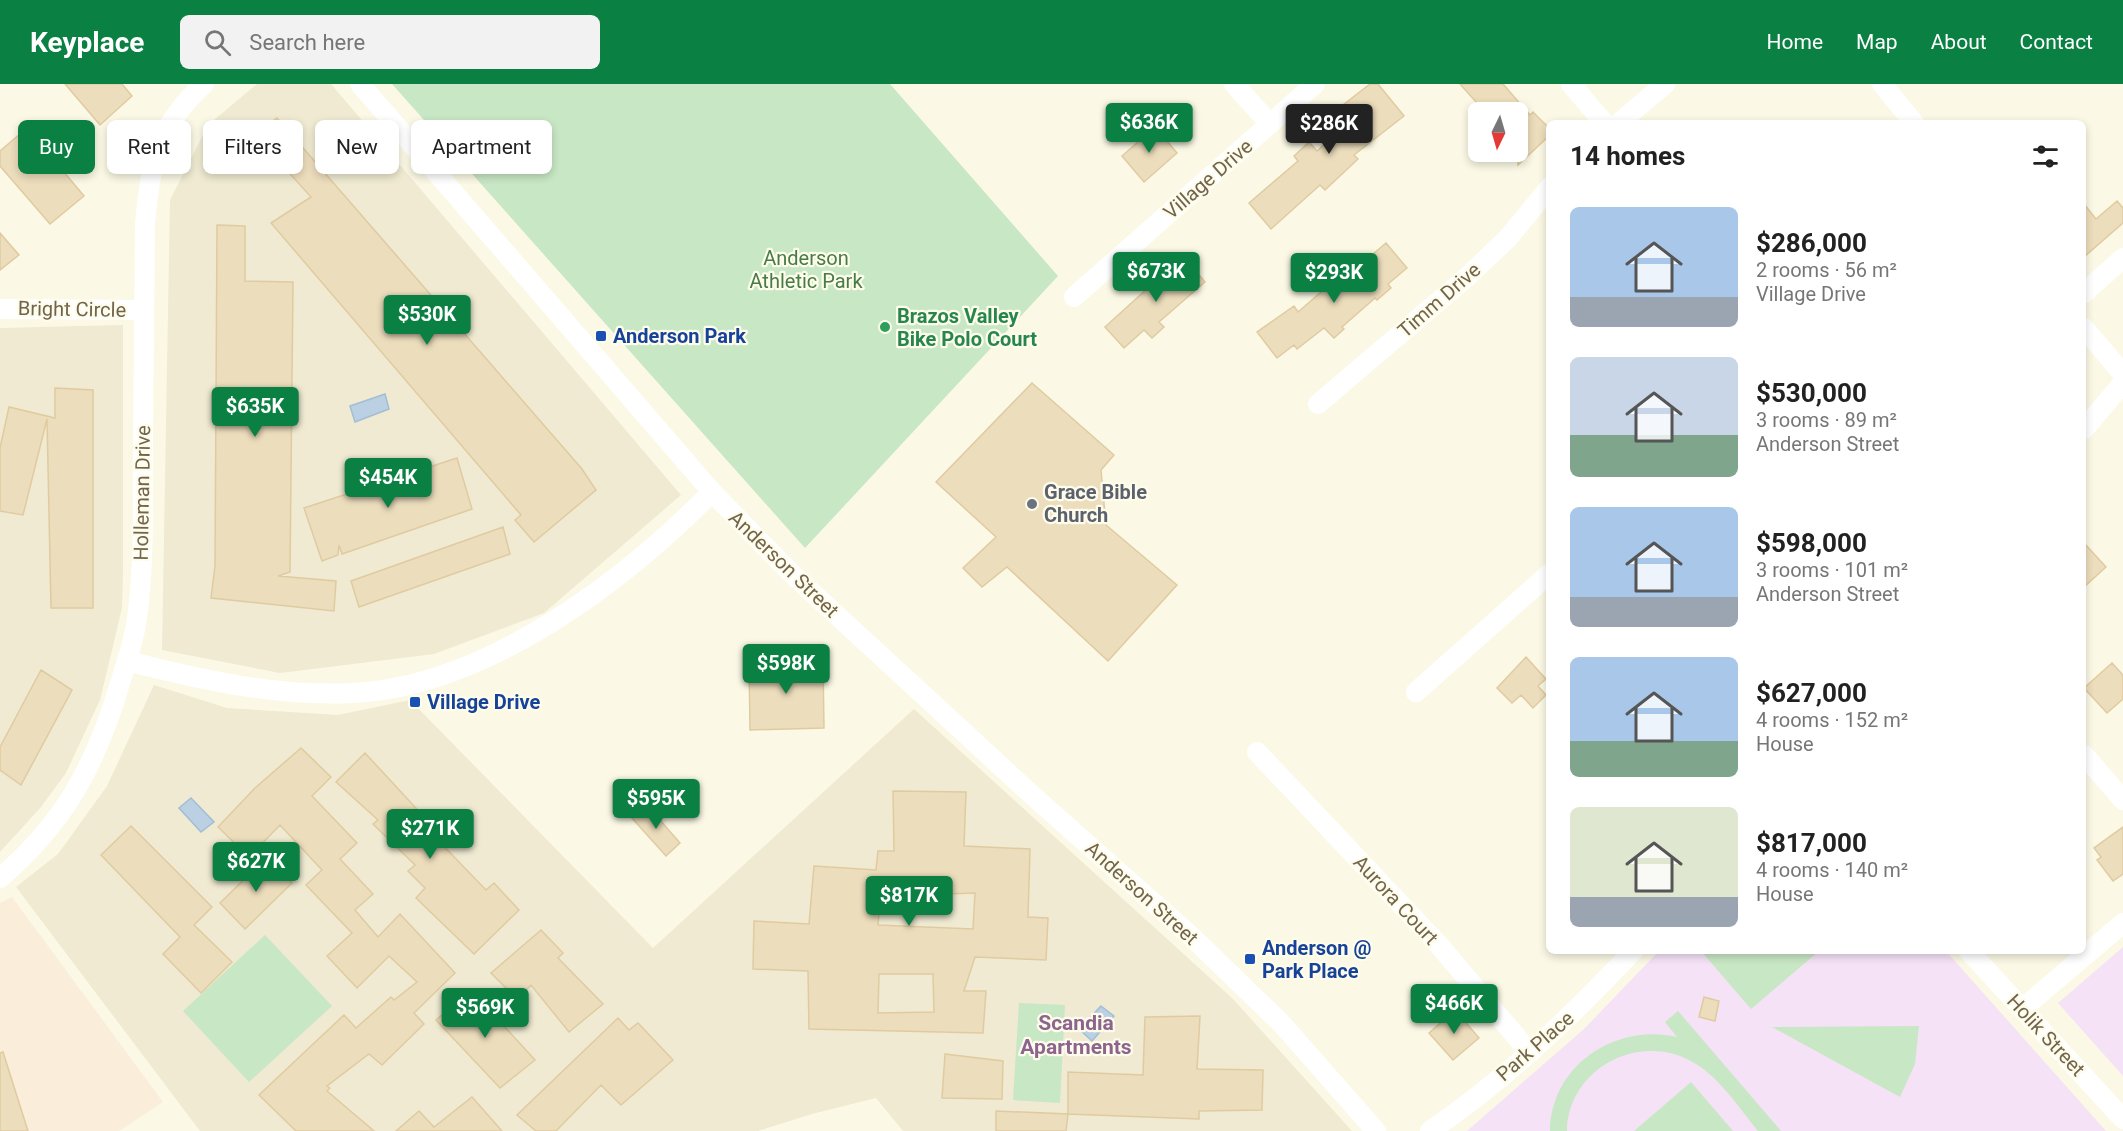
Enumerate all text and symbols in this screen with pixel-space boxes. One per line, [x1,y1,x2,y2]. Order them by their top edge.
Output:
search box [180,15,600,69]
text: Keyplace [30,26,144,59]
icon: search [201,26,234,59]
text: Search here [249,30,365,55]
text: Home [1767,30,1823,54]
text: Map [1856,30,1898,54]
text: About [1931,30,1987,54]
text: Contact [2020,30,2093,54]
north arrow [1468,102,1528,162]
map controls [1468,102,1528,162]
pin: $636K [1107,103,1191,154]
pin: $286K [1287,104,1371,155]
text: $636K [1120,110,1178,134]
text: $286K [1300,111,1358,135]
chip: Buy [18,120,95,174]
chip: Rent [107,120,191,174]
chip: Filters [203,120,303,174]
chip: New [315,120,399,174]
chip: Apartment [411,120,552,174]
street label: Village Drive [1159,134,1257,224]
icon: filters [2029,140,2062,173]
text: 14 homes [1570,141,1685,171]
text: $286,000 [1756,228,1867,258]
icon: home [1618,231,1690,303]
park label: Anderson Athletic Park [749,246,863,293]
pin: $673K [1114,252,1198,303]
pin: $293K [1292,253,1376,304]
street label: Timm Drive [1393,258,1485,342]
text: 2 rooms · 56 m² [1756,258,1897,282]
text: $673K [1127,259,1185,283]
text: $293K [1305,260,1363,284]
text: Village Drive [1756,282,1866,306]
pin: $530K [385,295,469,346]
street label: Bright Circle [18,296,126,322]
text: $530K [398,302,456,326]
place label: Brazos Valley Bike Polo Court [897,304,1037,351]
marker: Brazos Valley Bike Polo Court [878,320,892,334]
place label: Anderson Park [613,324,746,348]
marker: Anderson Park [594,329,608,343]
text: $530,000 [1756,378,1867,408]
icon: home [1618,381,1690,453]
pin: $635K [213,387,297,438]
text: $635K [226,394,284,418]
text: 3 rooms · 89 m² [1756,408,1897,432]
street label: Holleman Drive [129,425,155,561]
text: Anderson Street [1756,432,1899,456]
pin: $454K [346,458,430,509]
text: $454K [359,465,417,489]
place label: Grace Bible Church [1044,480,1147,527]
marker: Grace Bible Church [1025,497,1039,511]
street label: Anderson Street [724,506,844,622]
text: $598,000 [1756,528,1867,558]
icon: home [1618,531,1690,603]
text: 3 rooms · 101 m² [1756,558,1908,582]
text: Anderson Street [1756,582,1899,606]
pin: $598K [744,644,828,695]
text: $598K [757,651,815,675]
text: $627,000 [1756,678,1867,708]
icon: home [1618,681,1690,753]
place label: Village Drive [427,690,540,714]
marker: Village Drive [408,695,422,709]
text: 4 rooms · 152 m² [1756,708,1908,732]
text: House [1756,732,1814,756]
pin: $595K [614,779,698,830]
text: $595K [627,786,685,810]
pin: $271K [388,809,472,860]
text: $271K [401,816,459,840]
text: $817,000 [1756,828,1867,858]
icon: home [1618,831,1690,903]
street label: Anderson Street [1081,836,1203,950]
pin: $627K [214,842,298,893]
text: $627K [227,849,285,873]
street label: Aurora Court [1349,850,1443,950]
text: 4 rooms · 140 m² [1756,858,1908,882]
pin: $817K [867,876,951,927]
text: House [1756,882,1814,906]
text: $817K [880,883,938,907]
place label: Anderson @ Park Place [1262,936,1371,983]
marker: Anderson @ Park Place [1243,952,1257,966]
pin: $466K [1412,984,1496,1035]
pin: $569K [443,988,527,1039]
street label: Holik Street [2002,989,2090,1081]
text: $466K [1425,991,1483,1015]
text: $569K [456,995,514,1019]
street label: Park Place [1491,1006,1579,1086]
district label: Scandia Apartments [1020,1011,1132,1059]

